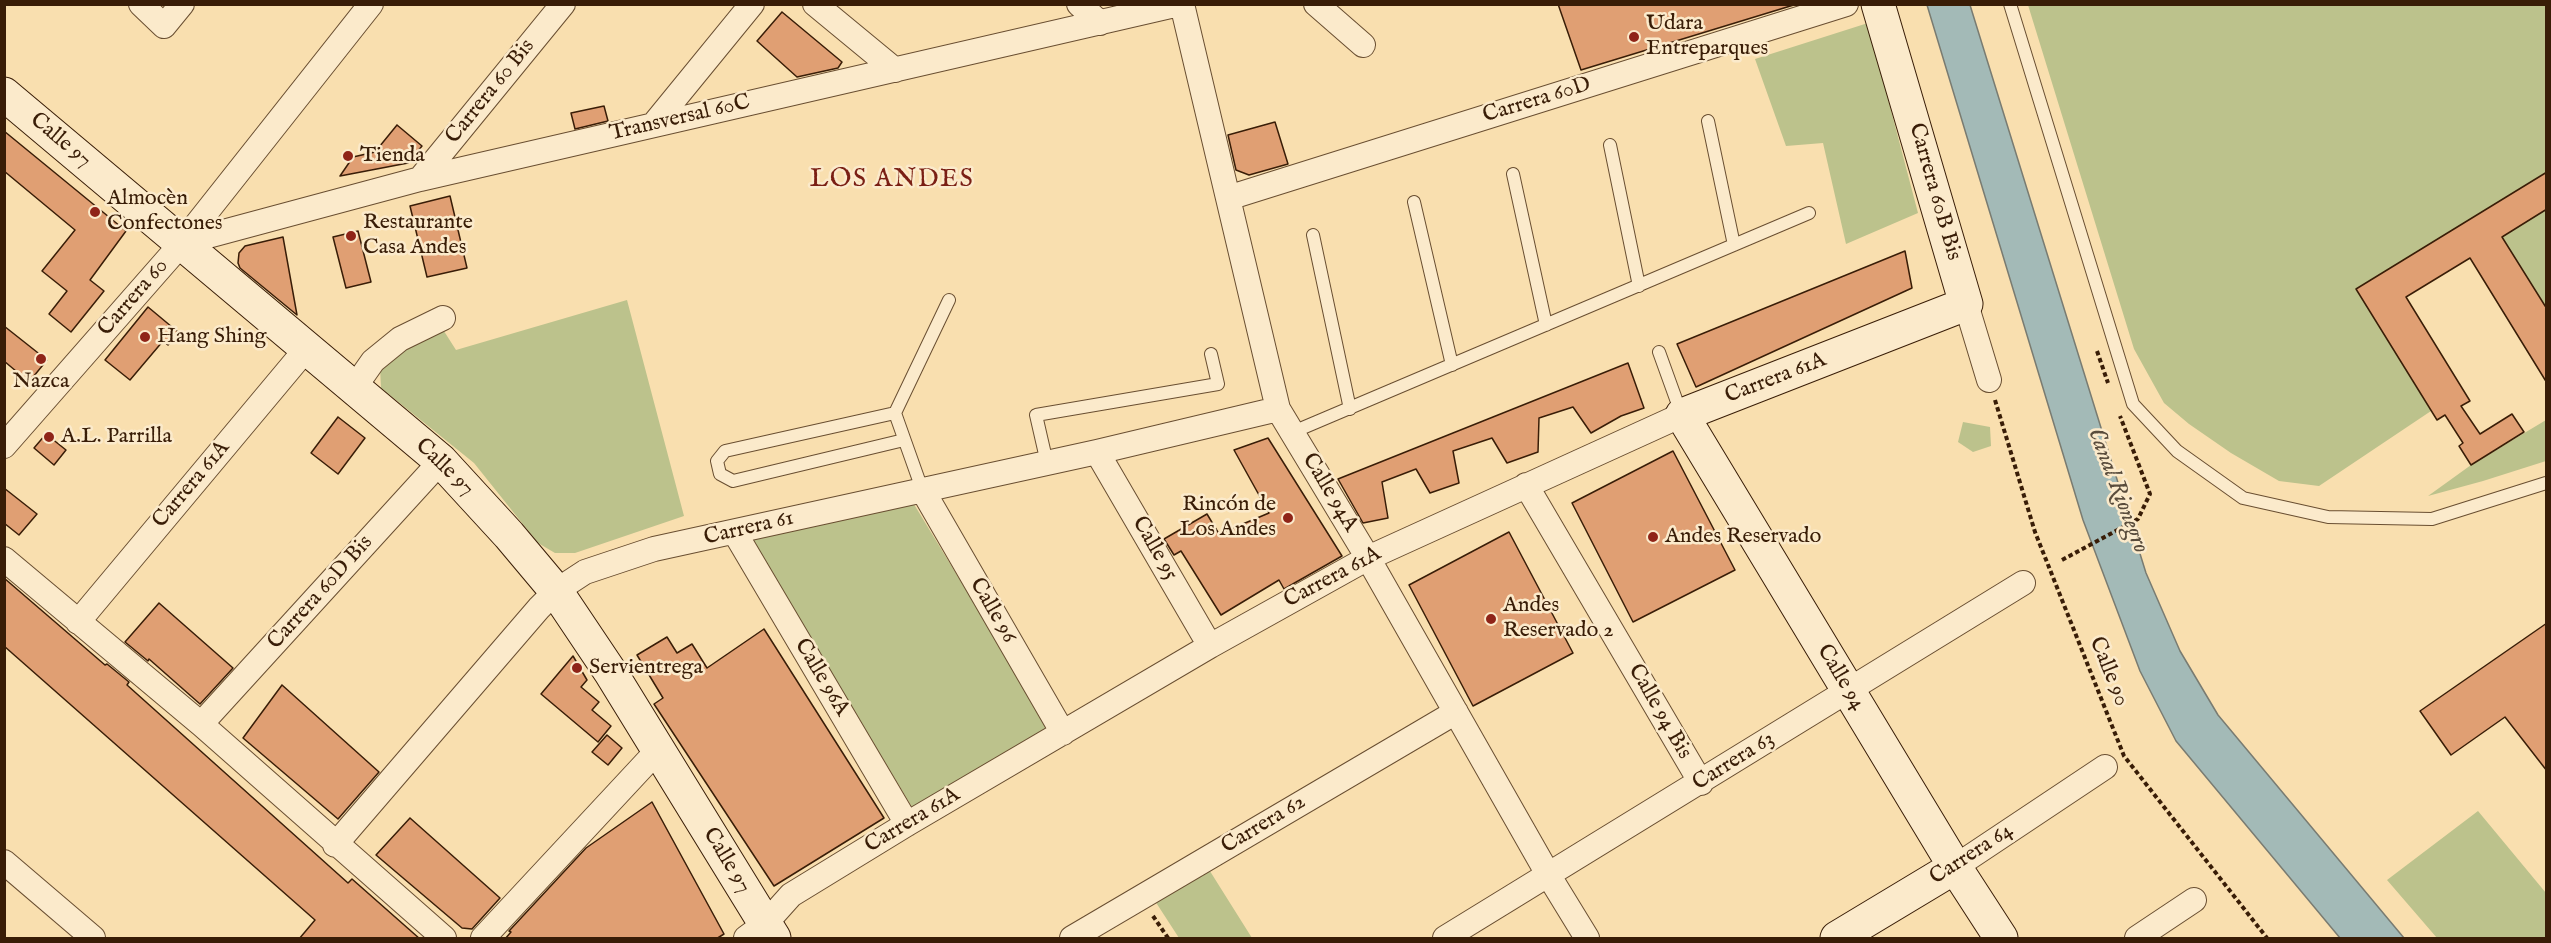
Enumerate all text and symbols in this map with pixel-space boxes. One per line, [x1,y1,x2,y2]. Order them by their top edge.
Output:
place label: Udara Entreparques [1646,11,1768,62]
marker: Udara Entreparques [1627,30,1641,44]
street label: Carrera 60 Bis [441,34,541,150]
street label: Carrera 60D [1480,72,1594,130]
street label: Transversal 60C [607,90,753,148]
street label: Calle 97 [24,108,96,174]
street label: Carrera 60B Bis [1902,120,1966,264]
place label: Tienda [360,143,425,169]
marker: Tienda [341,149,355,163]
district label: LOS ANDES [810,165,974,197]
place label: Almocèn Confectones [107,186,222,237]
marker: Almocèn Confectones [88,205,102,219]
place label: Restaurante Casa Andes [363,210,473,262]
marker: Restaurante Casa Andes [344,229,358,243]
street label: Carrera 60 [93,254,175,342]
place label: Hang Shing [157,324,266,350]
marker: Hang Shing [138,330,152,344]
street label: Carrera 61A [1722,348,1830,410]
marker: Nazca [34,352,48,366]
place label: Nazca [12,369,70,395]
place label: A.L. Parrilla [61,424,172,450]
water label: Canal Rionegro [2080,424,2154,558]
marker: A.L. Parrilla [42,430,56,444]
street label: Calle 97 [409,434,479,502]
street label: Carrera 61A [148,436,236,534]
street label: Calle 94A [1295,449,1363,537]
place label: Rincón de Los Andes [1180,492,1276,544]
street label: Carrera 61 [702,506,796,552]
marker: Rincón de Los Andes [1281,511,1295,525]
street label: Calle 95 [1125,512,1183,586]
place label: Andes Reservado [1665,524,1821,550]
street label: Carrera 60D Bis [263,530,379,656]
marker: Andes Reservado [1646,530,1660,544]
street label: Carrera 61A [1280,541,1386,615]
street label: Calle 96 [963,574,1021,648]
place label: Andes Reservado 2 [1503,593,1614,644]
marker: Andes Reservado 2 [1484,612,1498,626]
street label: Calle 90 [2082,633,2134,711]
street label: Calle 96A [788,634,854,722]
street label: Calle 94 [1810,640,1870,716]
place label: Servientrega [589,655,703,681]
street label: Calle 94 Bis [1621,660,1697,764]
marker: Servientrega [570,661,584,675]
street label: Carrera 63 [1688,727,1780,797]
street label: Carrera 61A [861,782,965,860]
street label: Carrera 62 [1217,790,1311,860]
street label: Carrera 64 [1925,818,2019,892]
street label: Calle 97 [696,823,756,899]

